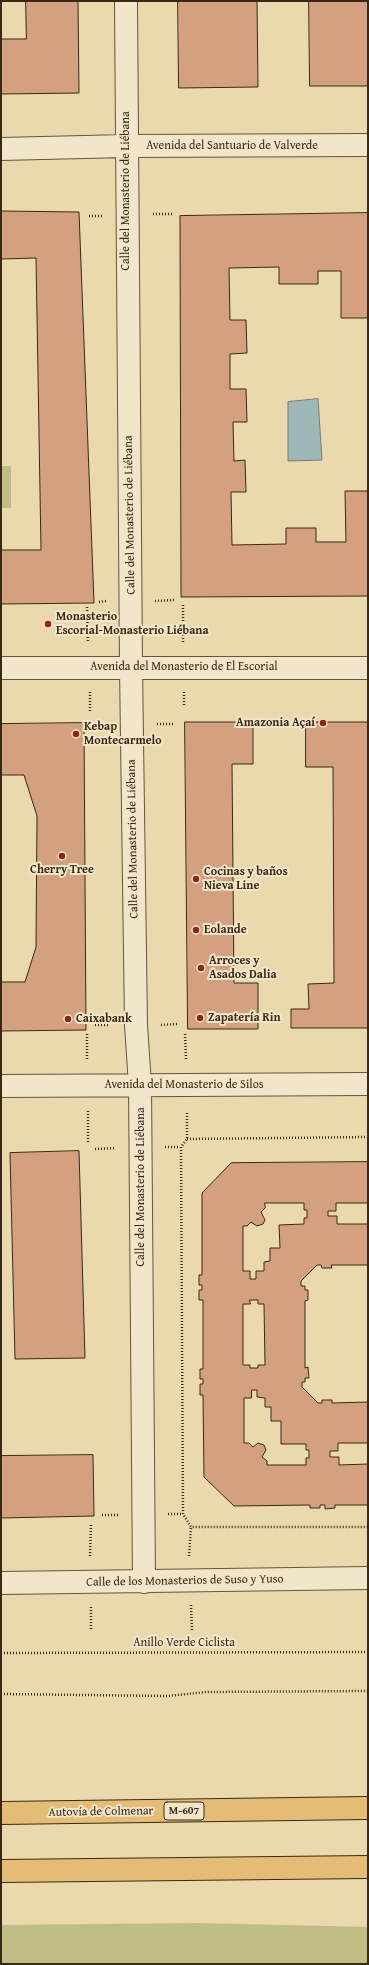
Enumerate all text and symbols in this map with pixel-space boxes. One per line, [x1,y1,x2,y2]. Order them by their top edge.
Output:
street label: Calle del Monasterio de Liébana [119,111,133,271]
street label: Avenida del Santuario de Valverde [146,139,318,153]
street label: Calle del Monasterio de Liébana [121,435,139,595]
place label: Monasterio Escorial-Monasterio Liébana [56,610,209,638]
marker: Monasterio Escorial-Monasterio Liébana [43,619,53,629]
street label: Avenida del Monasterio de El Escorial [90,660,278,674]
place label: Amazonia Açaí [236,716,315,730]
marker: Amazonia Açaí [318,718,328,728]
place label: Kebap Montecarmelo [84,720,162,748]
marker: Kebap Montecarmelo [71,729,81,739]
street label: Calle del Monasterio de Liébana [124,759,142,919]
marker: Cherry Tree [57,851,67,861]
place label: Cherry Tree [30,863,94,877]
place label: Cocinas y baños Nieva Line [204,865,288,893]
marker: Cocinas y baños Nieva Line [191,874,201,884]
place label: Eolande [204,923,247,937]
marker: Eolande [191,925,201,935]
place label: Arroces y Asados Dalia [209,954,277,982]
marker: Arroces y Asados Dalia [196,963,206,973]
place label: Zapatería Rin [208,1011,280,1025]
place label: Caixabank [76,1012,132,1026]
marker: Zapatería Rin [195,1013,205,1023]
marker: Caixabank [63,1014,73,1024]
street label: Avenida del Monasterio de Silos [104,1078,264,1092]
street label: Calle del Monasterio de Liébana [134,1107,148,1267]
street label: Calle de los Monasterios de Suso y Yuso [86,1572,284,1590]
street label: Anillo Verde Ciclista [133,1636,235,1650]
road number: M-607 [164,1802,204,1820]
street label: Autovía de Colmenar [48,1804,154,1820]

